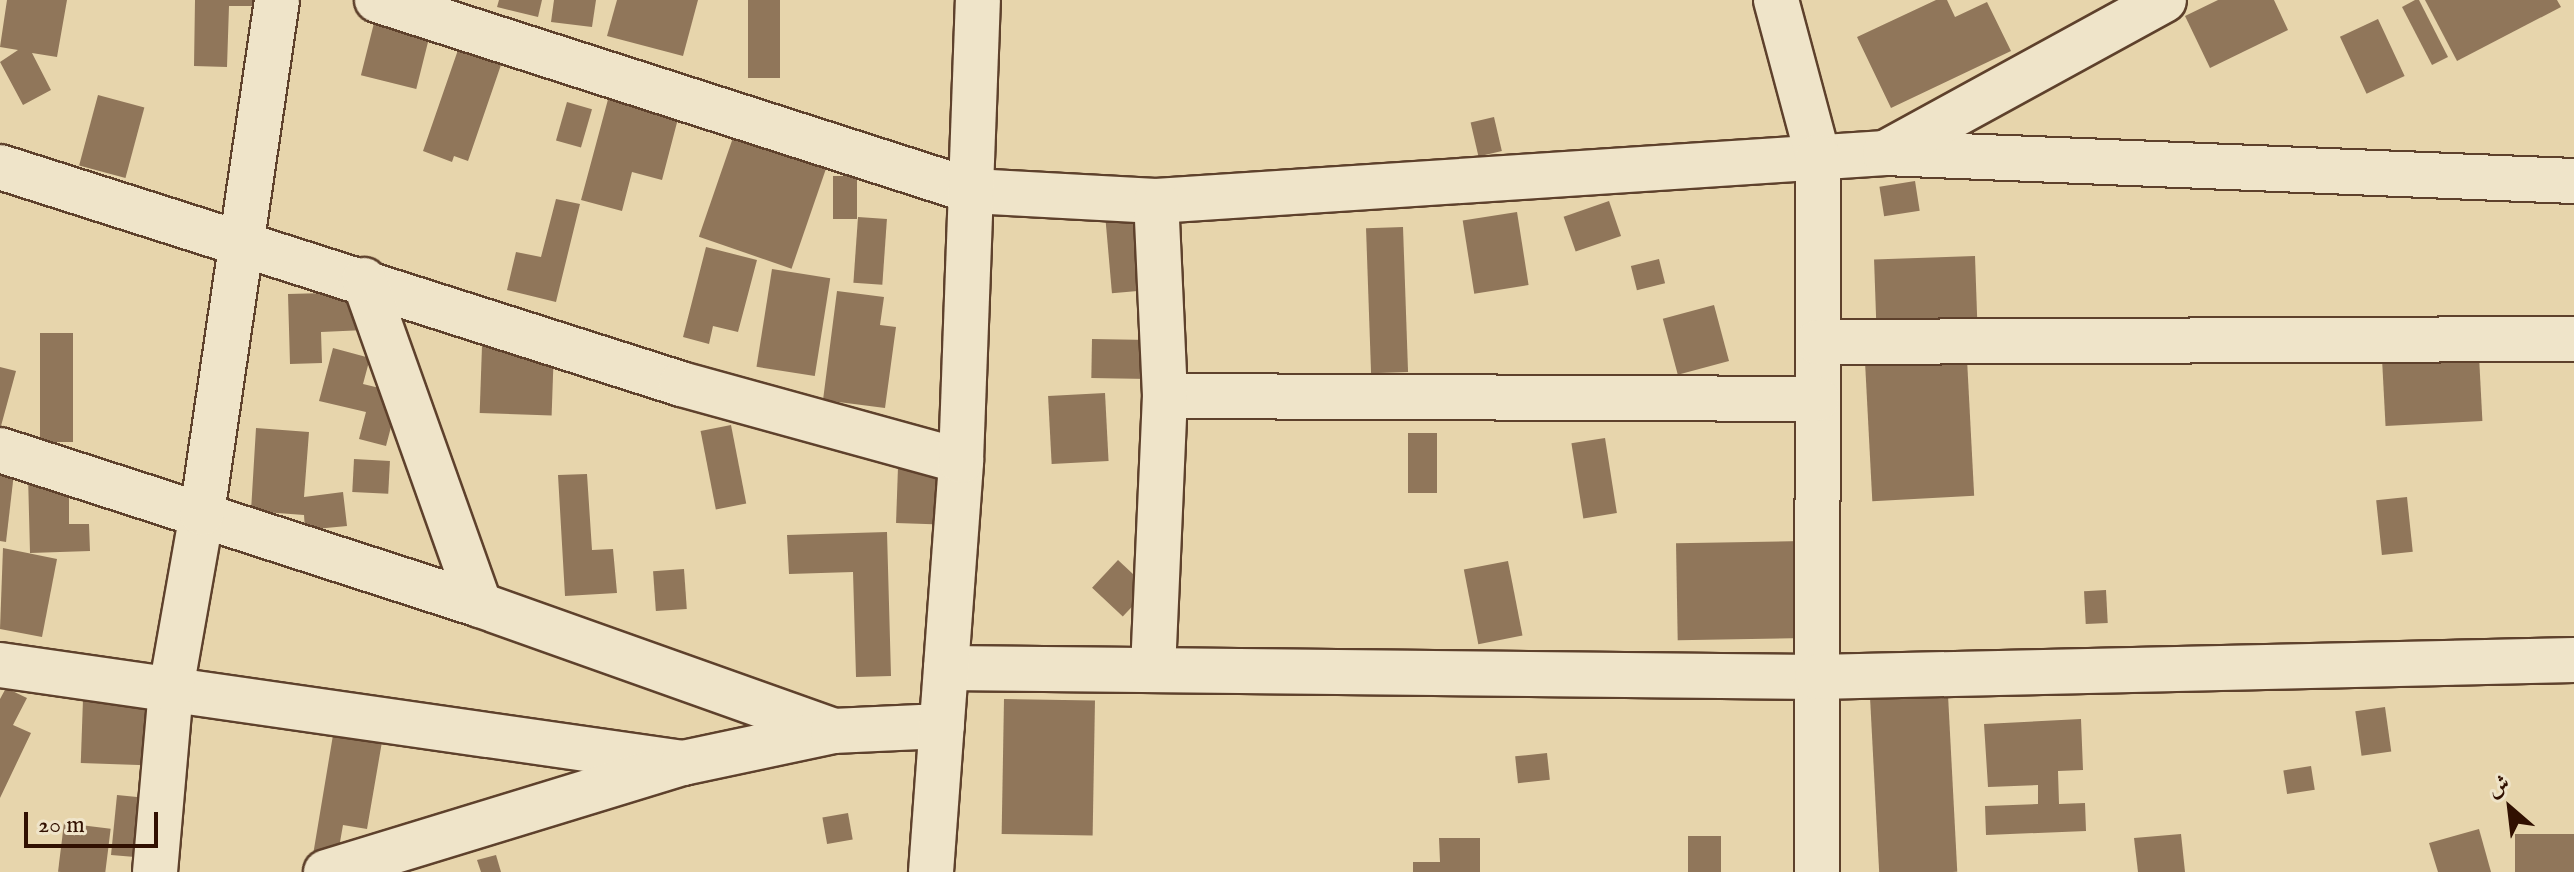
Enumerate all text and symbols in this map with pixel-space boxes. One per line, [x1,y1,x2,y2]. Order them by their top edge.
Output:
north arrow [2470,768,2550,848]
text: ش [2483,769,2515,804]
scale bar [28,796,162,846]
text: 20 m [38,810,85,841]

